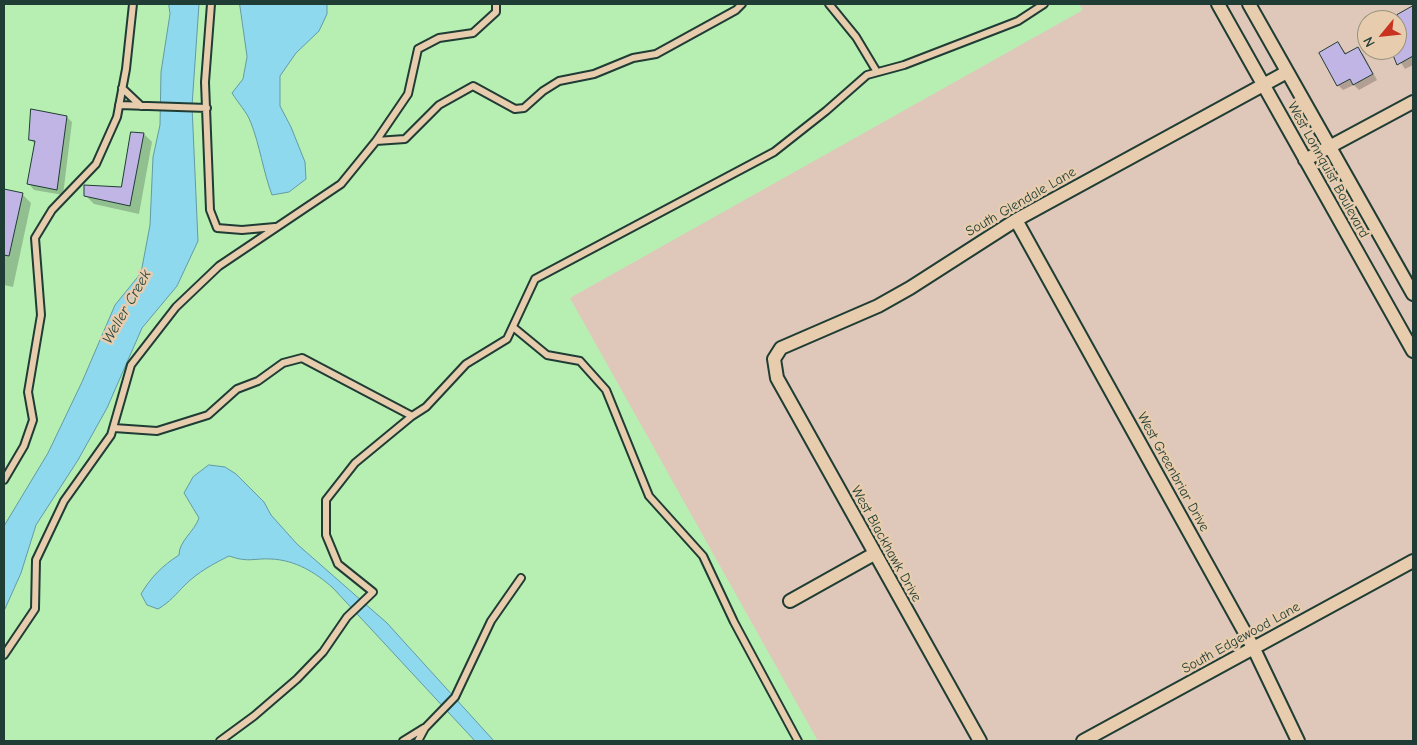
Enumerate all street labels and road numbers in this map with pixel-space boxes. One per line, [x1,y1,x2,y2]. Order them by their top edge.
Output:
street label: West Lonnquist Boulevard [1284,99,1372,241]
street label: South Glendale Lane [963,164,1079,240]
street label: West Greenbriar Drive [1133,410,1213,534]
street label: West Blackhawk Drive [847,483,925,605]
street label: South Edgewood Lane [1179,599,1303,677]

